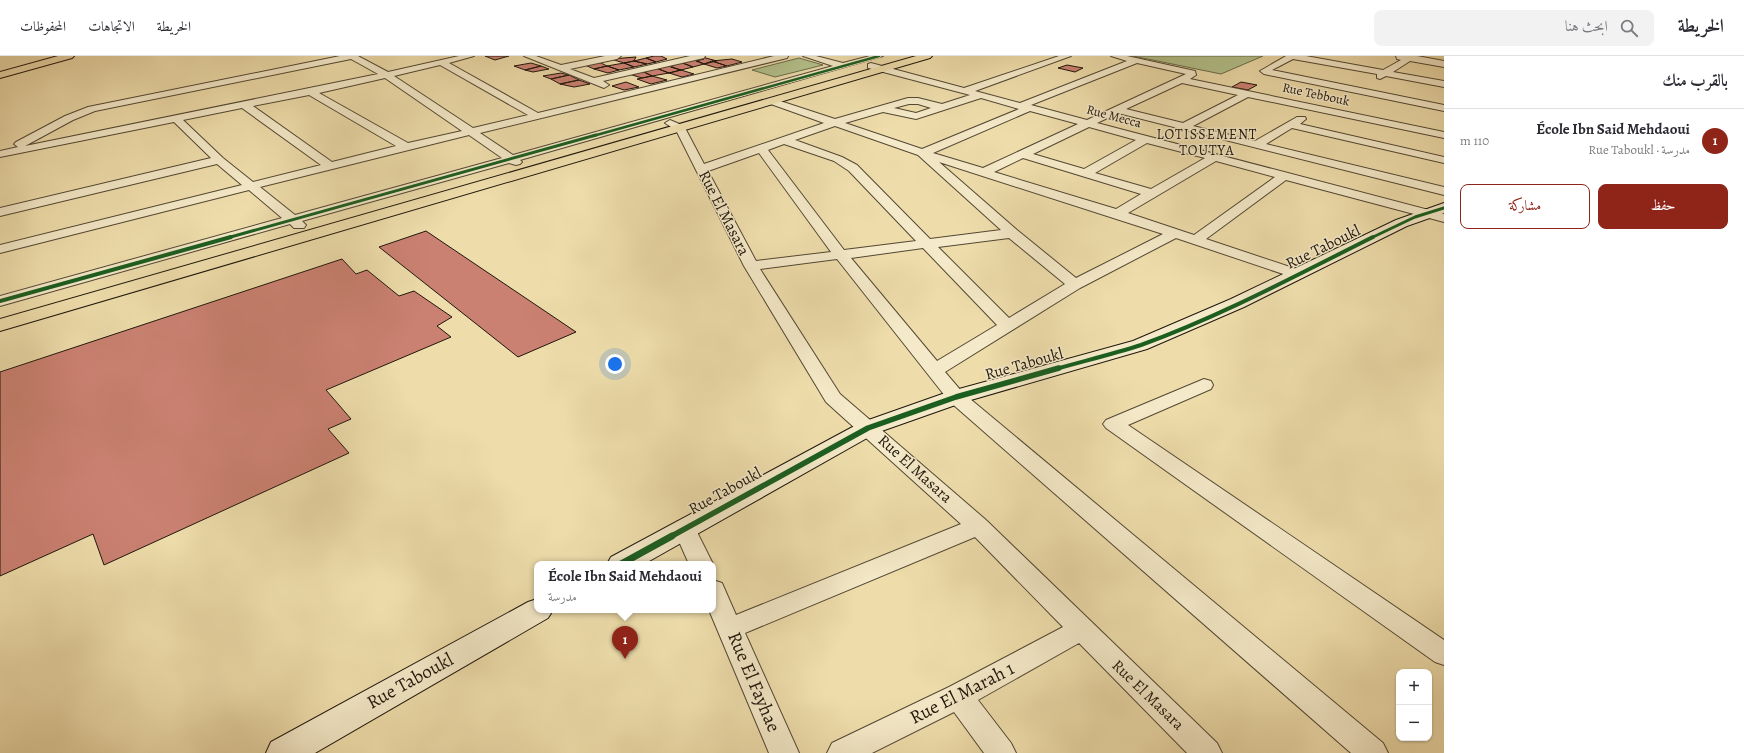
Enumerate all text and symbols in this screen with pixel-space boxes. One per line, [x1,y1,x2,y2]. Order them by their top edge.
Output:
search box [1374,10,1654,46]
text: الخريطة [1678,13,1724,39]
text: ابحث هنا [1565,16,1608,36]
text: المحفوظات [20,17,66,36]
text: الاتجاهات [88,17,135,36]
text: الخريطة [157,17,191,36]
icon: search [1618,17,1640,39]
text: بالقرب منك [1662,69,1728,92]
street label: Rue Tebbouk [1281,79,1352,110]
street label: Rue Mecca [1085,101,1143,131]
text: École Ibn Said Mehdaoui [1536,119,1690,139]
district label: LOTISSEMENT TOUTYA [1157,125,1258,160]
text: 110 m [1460,132,1489,149]
text: 1 [1713,132,1717,149]
text: مدرسة · Rue Taboukl [1588,141,1690,158]
street label: Rue El Masara [693,167,755,260]
button: مشاركة [1460,184,1590,229]
button: حفظ [1598,184,1728,229]
street label: Rue Taboukl [1282,219,1364,274]
street label: Rue Taboukl [982,342,1066,386]
your location [605,354,625,374]
street label: Rue El Masara [873,430,957,509]
street label: Rue Taboukl [685,462,766,520]
popup [534,561,716,613]
text: École Ibn Said Mehdaoui [548,566,702,586]
text: مدرسة [548,588,577,605]
pin: 1 [612,626,638,659]
street label: Rue El Fayhae [721,628,787,736]
street label: Rue Taboukl [362,646,458,715]
street label: Rue El Marah 1 [905,655,1019,731]
street label: Rue El Masara [1107,655,1189,736]
map controls [1396,669,1432,741]
button: + [1396,669,1432,705]
button: − [1396,705,1432,741]

